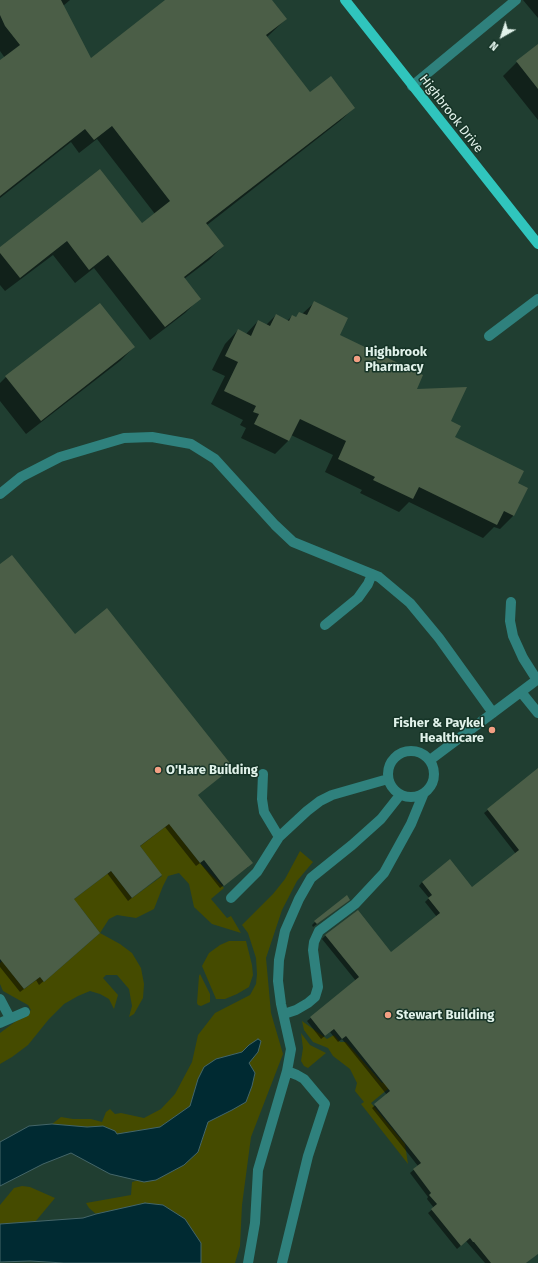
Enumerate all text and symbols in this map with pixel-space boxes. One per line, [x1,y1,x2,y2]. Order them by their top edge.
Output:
north arrow [482,16,522,56]
text: N [487,38,501,53]
street label: Highbrook Drive [416,72,486,156]
place label: Highbrook Pharmacy [365,344,427,375]
marker: Highbrook Pharmacy [352,354,362,364]
place label: Fisher & Paykel Healthcare [393,715,484,746]
marker: Fisher & Paykel Healthcare [487,725,497,735]
place label: O'Hare Building [166,762,258,778]
marker: O'Hare Building [153,765,163,775]
place label: Stewart Building [396,1007,494,1023]
marker: Stewart Building [383,1010,393,1020]

